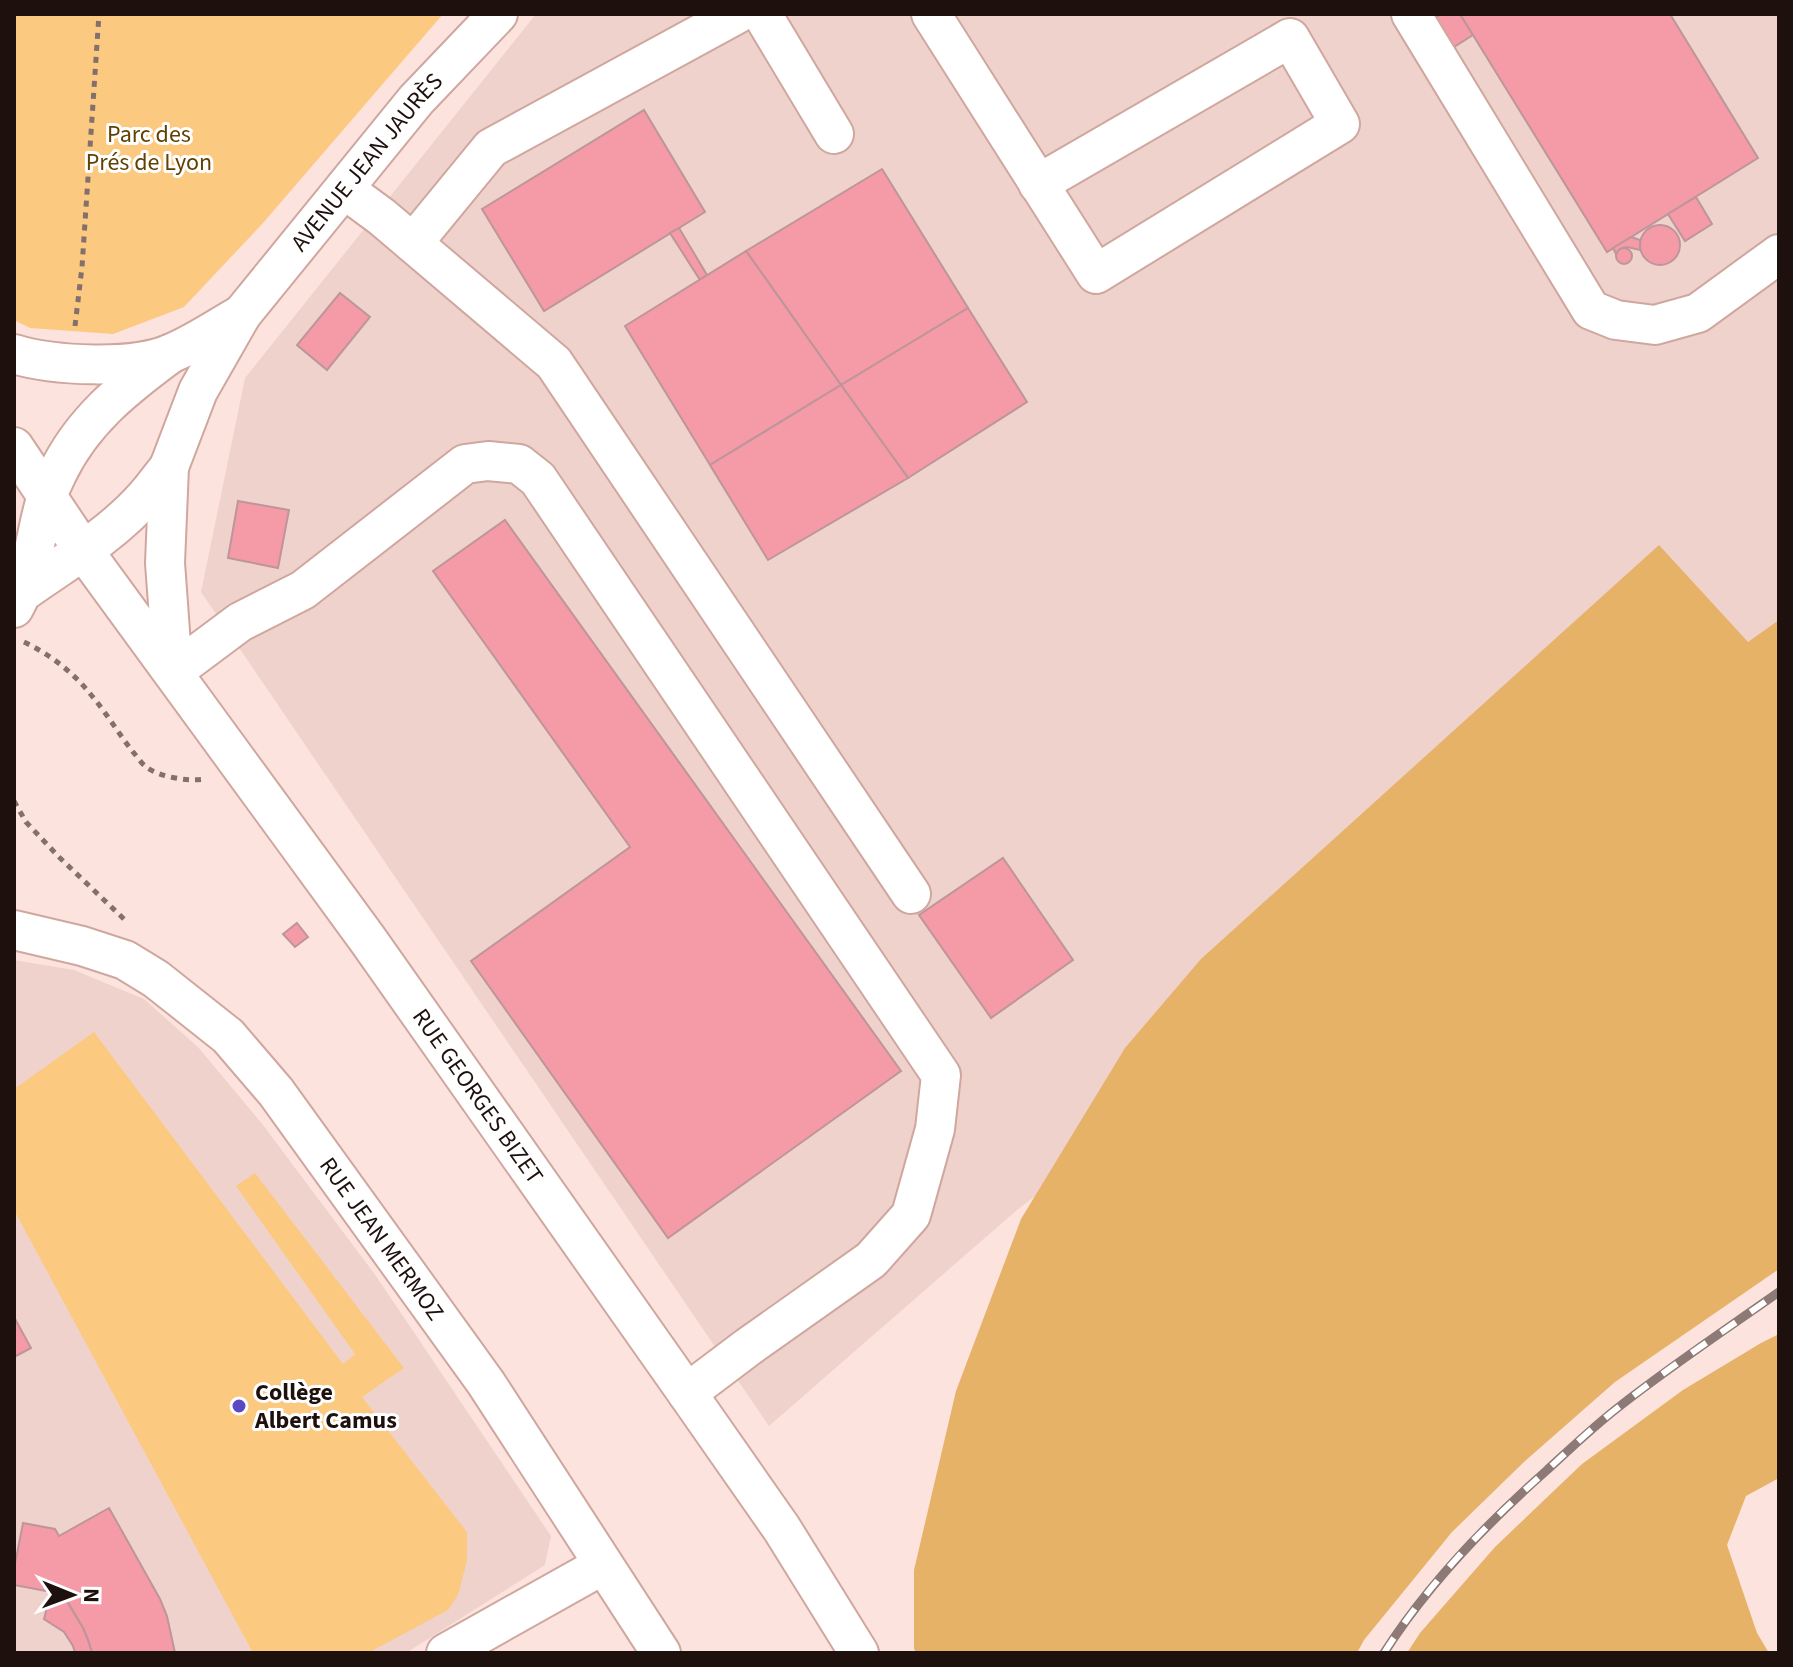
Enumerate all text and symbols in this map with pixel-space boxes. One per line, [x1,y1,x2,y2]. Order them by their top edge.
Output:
street label: AVENUE JEAN JAURÈS [283,65,451,259]
park label: Parc des Prés de Lyon [86,117,212,180]
street label: RUE GEORGES BIZET [403,1001,552,1192]
street label: RUE JEAN MERMOZ [311,1150,452,1328]
place label: Collège Albert Camus [254,1375,397,1438]
marker: Collège Albert Camus [230,1397,248,1415]
north arrow [32,1555,112,1635]
text: N [75,1588,107,1603]

